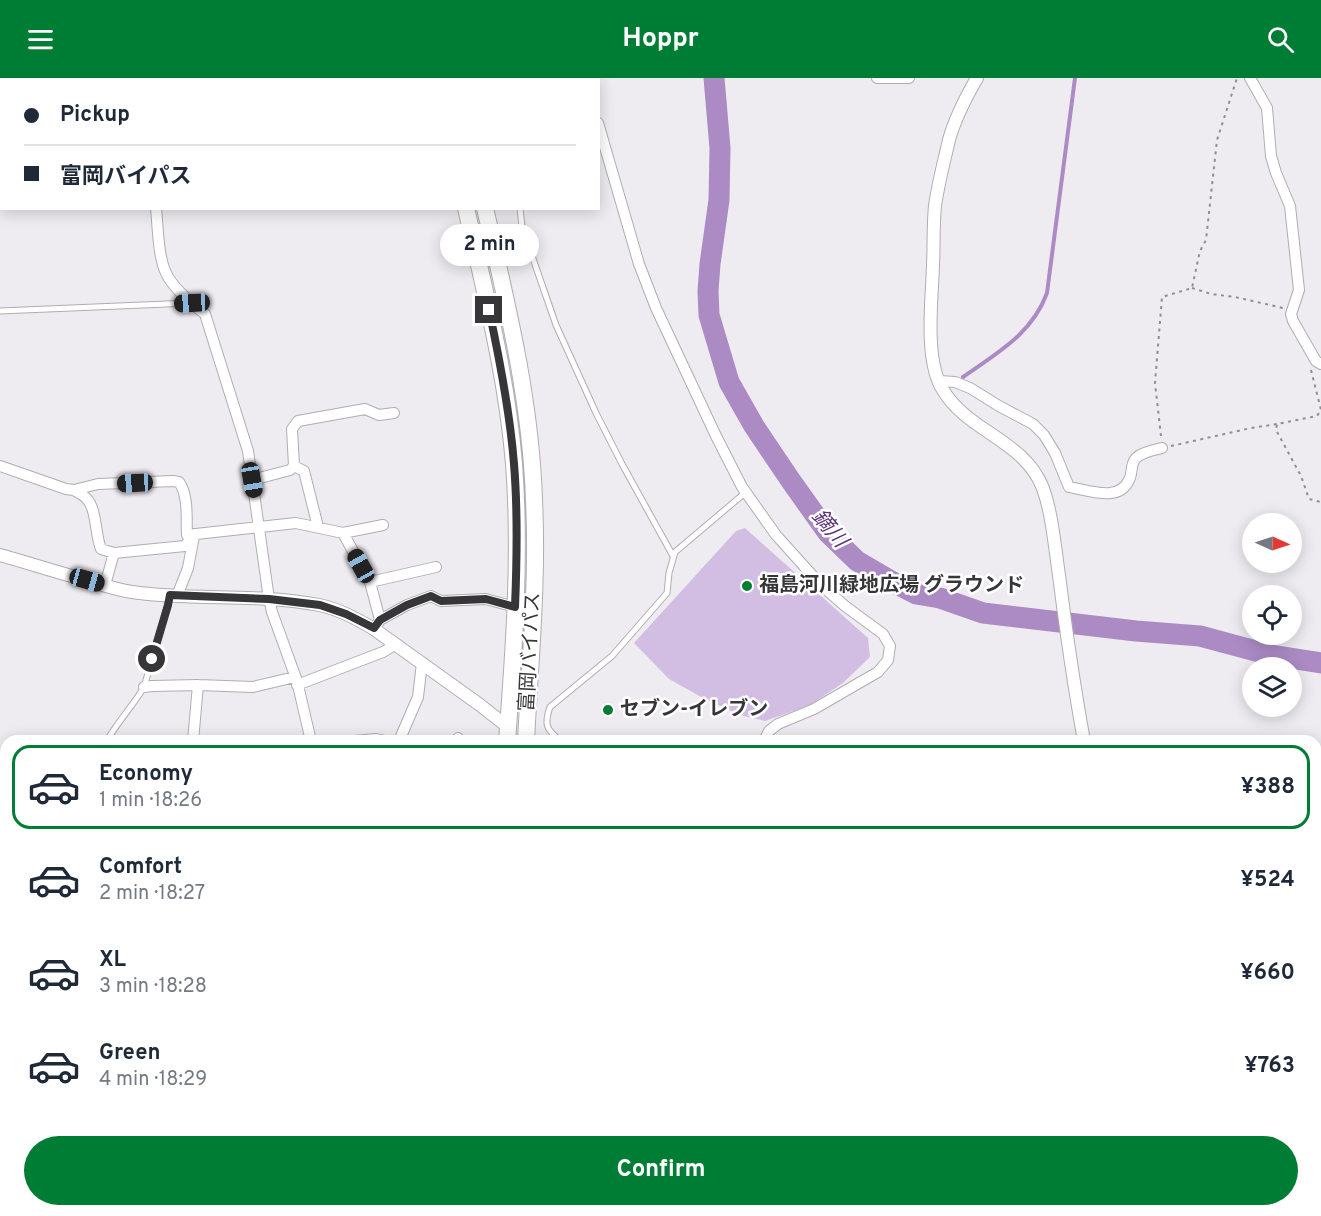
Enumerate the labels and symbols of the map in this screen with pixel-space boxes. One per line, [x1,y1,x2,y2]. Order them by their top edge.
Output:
callout: 2 min [440,223,538,265]
car [174,293,210,313]
route end [475,296,502,323]
car [240,461,264,499]
car [117,473,153,493]
water label: 鏑川 [805,504,854,555]
north arrow [1242,513,1302,573]
car [344,546,378,586]
car [67,566,107,594]
place label: 福島河川緑地広場 グラウンド [759,573,1024,599]
marker: 福島河川緑地広場 グラウンド [740,579,754,593]
street label: 富岡バイパス [515,592,547,712]
route start [138,645,165,672]
place label: セブン-イレブン [620,697,768,723]
marker: セブン-イレブン [601,703,615,717]

